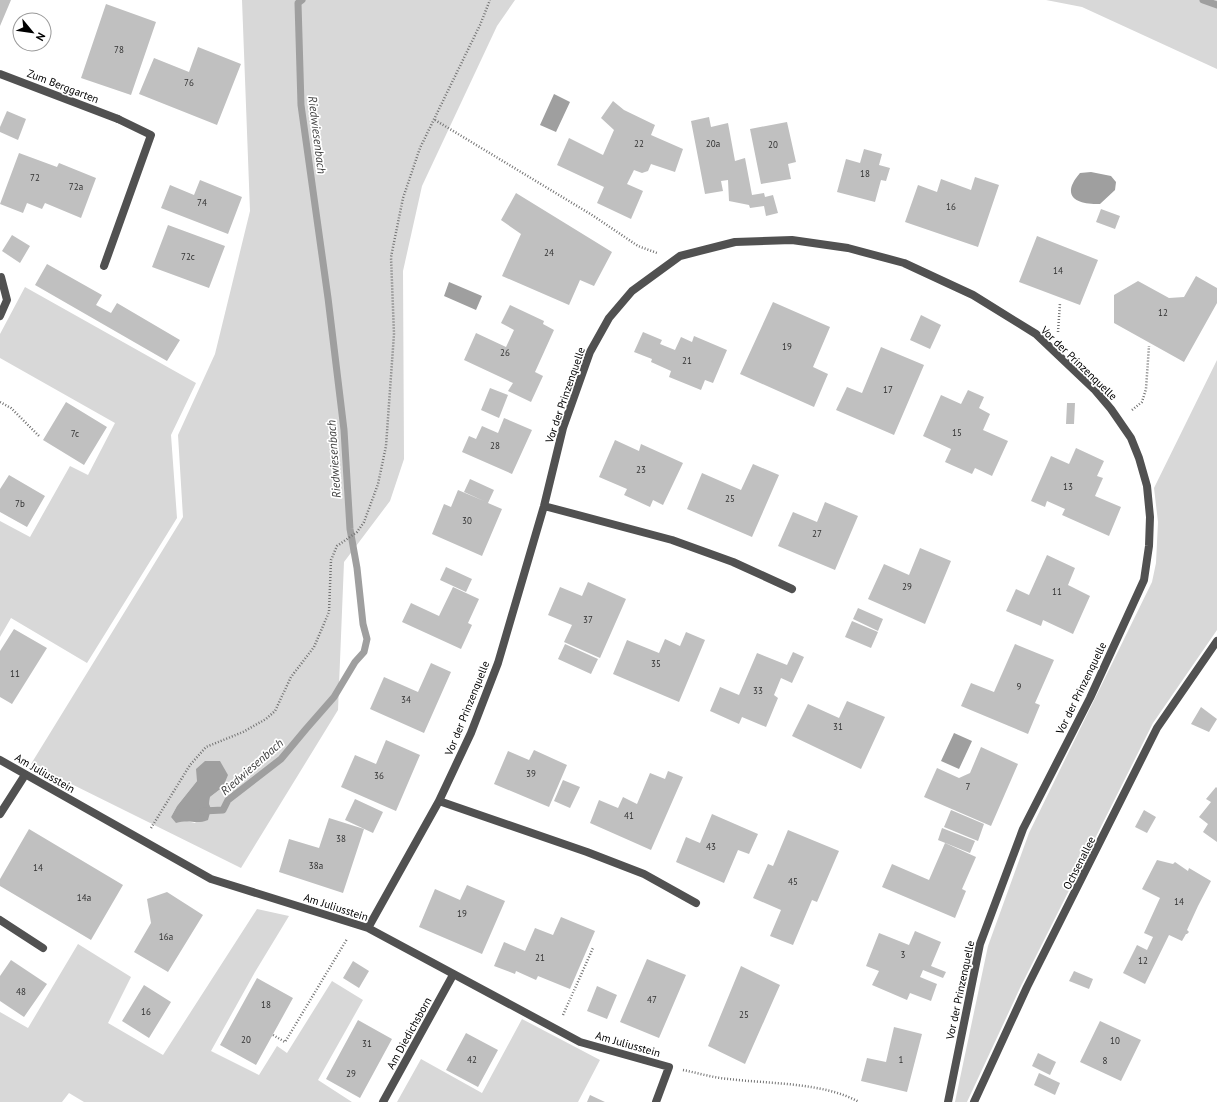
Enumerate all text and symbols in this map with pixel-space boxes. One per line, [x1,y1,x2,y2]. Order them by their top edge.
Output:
north arrow [12,12,52,52]
text: N [33,30,49,43]
house number: 78 [114,44,124,55]
street label: Zum Berggarten [25,66,101,106]
house number: 76 [184,77,194,88]
water label: Riedwiesenbach [305,95,330,175]
house number: 22 [634,138,644,149]
house number: 20a [706,138,720,149]
house number: 20 [768,139,778,150]
house number: 18 [860,168,870,179]
house number: 72 [30,172,40,183]
house number: 72a [69,181,83,192]
house number: 74 [197,197,207,208]
house number: 16 [946,201,956,212]
house number: 24 [544,247,554,258]
house number: 72c [181,251,195,262]
house number: 14 [1053,265,1063,276]
house number: 12 [1158,307,1168,318]
street label: Vor der Prinzenquelle [1037,322,1120,403]
house number: 19 [782,341,792,352]
street label: Vor der Prinzenquelle [542,345,588,446]
house number: 26 [500,347,510,358]
house number: 21 [682,355,692,366]
house number: 17 [883,384,893,395]
water label: Riedwiesenbach [323,419,344,499]
house number: 15 [952,427,962,438]
house number: 7c [71,428,79,439]
house number: 28 [490,440,500,451]
house number: 23 [636,464,646,475]
house number: 13 [1063,481,1073,492]
house number: 25 [725,493,735,504]
house number: 7b [15,498,25,509]
house number: 30 [462,515,472,526]
house number: 27 [812,528,822,539]
house number: 29 [902,581,912,592]
house number: 11 [1052,586,1062,597]
house number: 37 [583,614,593,625]
street label: Vor der Prinzenquelle [1052,639,1110,737]
street label: Vor der Prinzenquelle [441,658,492,758]
house number: 35 [651,658,661,669]
house number: 11 [10,668,20,679]
house number: 9 [1017,681,1022,692]
house number: 33 [753,685,763,696]
house number: 34 [401,694,411,705]
house number: 31 [833,721,843,732]
water label: Riedwiesenbach [217,735,286,798]
street label: Am Juliusstein [13,750,77,796]
house number: 39 [526,768,536,779]
house number: 36 [374,770,384,781]
house number: 7 [966,781,971,792]
house number: 41 [624,810,634,821]
house number: 38 [336,833,346,844]
street label: Ochsenallee [1060,834,1099,892]
house number: 43 [706,841,716,852]
house number: 38a [309,860,323,871]
house number: 14 [33,862,43,873]
house number: 45 [788,876,798,887]
street label: Am Juliusstein [302,890,370,924]
house number: 14a [77,892,91,903]
house number: 14 [1174,896,1184,907]
house number: 19 [457,908,467,919]
house number: 16a [159,931,173,942]
street label: Vor der Prinzenquelle [942,939,977,1042]
house number: 3 [901,949,906,960]
house number: 21 [535,952,545,963]
house number: 12 [1138,955,1148,966]
house number: 48 [16,986,26,997]
house number: 47 [647,994,657,1005]
street label: Am Diedichsborn [383,995,435,1071]
house number: 18 [261,999,271,1010]
house number: 16 [141,1006,151,1017]
house number: 25 [739,1009,749,1020]
street label: Am Juliusstein [594,1028,662,1060]
house number: 20 [241,1034,251,1045]
house number: 10 [1110,1035,1120,1046]
house number: 31 [362,1038,372,1049]
house number: 42 [467,1054,477,1065]
house number: 1 [899,1054,904,1065]
house number: 8 [1103,1055,1108,1066]
house number: 29 [346,1068,356,1079]

